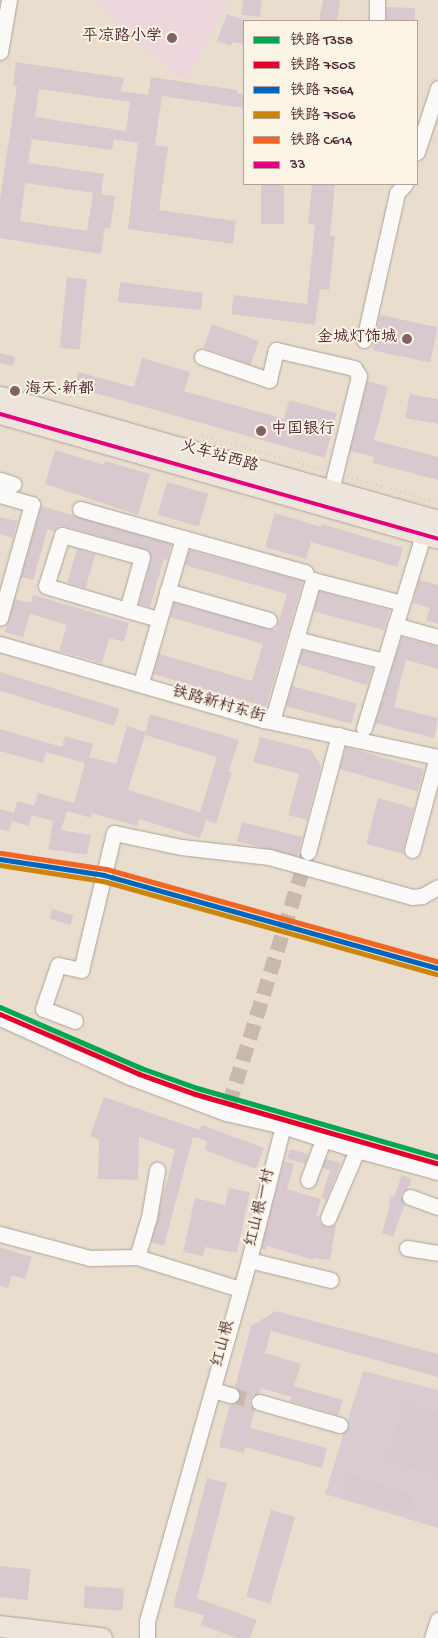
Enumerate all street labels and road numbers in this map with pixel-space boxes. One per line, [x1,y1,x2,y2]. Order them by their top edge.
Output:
street label: 火车站西路 [178,438,260,478]
street label: 铁路新村东街 [169,684,267,728]
street label: 红山根一村 [243,1167,281,1249]
street label: 红山根 [210,1318,240,1370]

